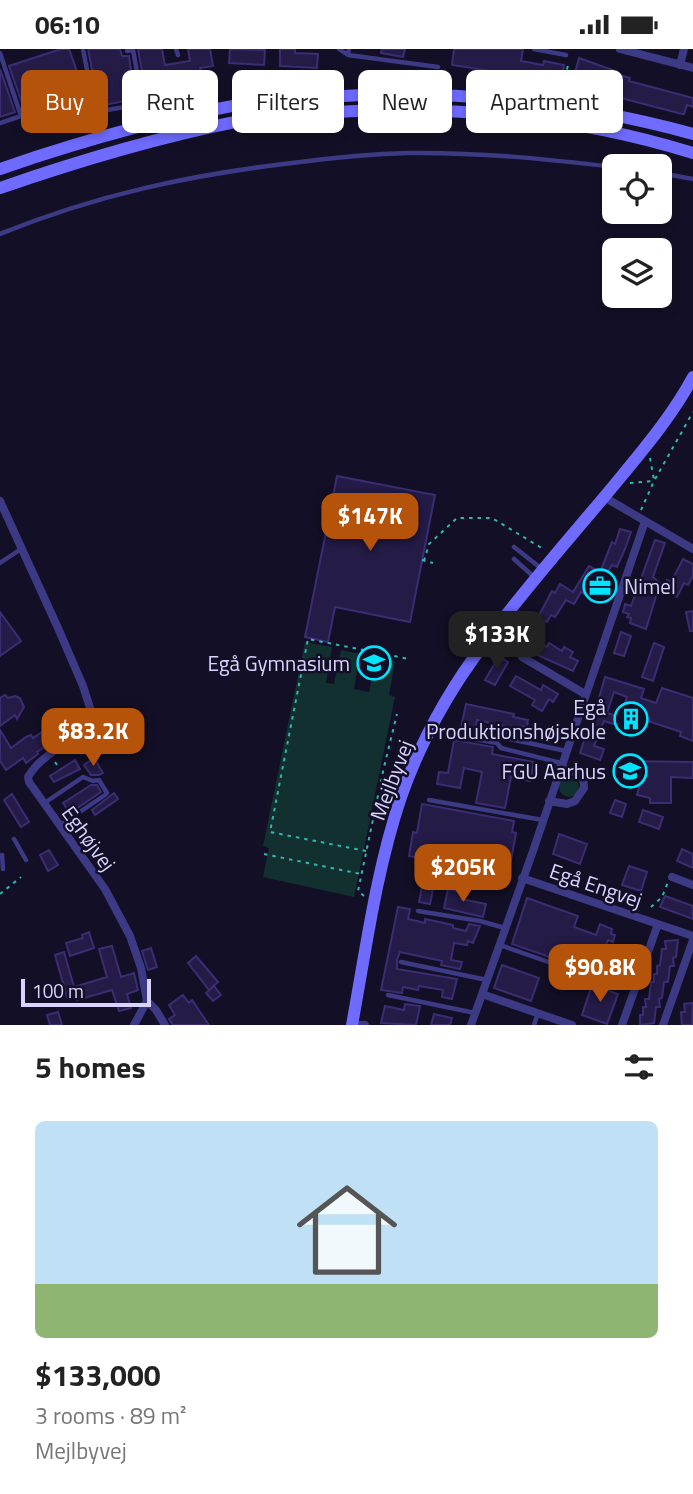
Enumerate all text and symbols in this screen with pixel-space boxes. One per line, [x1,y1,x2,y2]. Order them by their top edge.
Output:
text: 06:10 [35,5,100,44]
chip: Buy [21,70,108,133]
chip: Rent [122,70,218,133]
chip: Filters [232,70,344,133]
chip: New [358,70,452,133]
chip: Apartment [466,70,623,133]
map controls [602,154,672,308]
button: locate [602,154,672,224]
button: layers [602,238,672,308]
pin: $147K [321,493,419,553]
text: $147K [337,498,403,533]
office icon: Nimel [581,567,619,605]
place label: Nimel [624,570,676,602]
pin: $133K [448,611,546,671]
text: $133K [464,616,530,651]
school or university icon: Egå Gymnasium [355,644,393,682]
place label: Egå Gymnasium [207,647,350,679]
place label: Egå Produktionshøjskole [426,691,606,747]
building icon: Egå Produktionshøjskole [612,700,650,738]
pin: $83.2K [36,709,150,768]
text: $83.2K [57,713,129,748]
street label: Mejlbyvej [361,735,421,825]
school or university icon: FGU Aarhus [611,752,649,790]
place label: FGU Aarhus [502,755,606,787]
street label: Eghøjvej [54,799,124,877]
pin: $205K [414,845,512,904]
text: $205K [430,849,496,884]
street label: Egå Engvej [545,854,647,916]
pin: $90.8K [543,944,657,1004]
text: $90.8K [564,949,636,984]
scale bar [21,976,150,1008]
text: 100 m [32,976,84,1005]
text: 5 homes [35,1044,146,1090]
icon: filters [620,1048,658,1086]
icon: home [284,1167,410,1293]
text: $133,000 [35,1352,161,1398]
text: 3 rooms · 89 m² [35,1398,186,1433]
text: Mejlbyvej [35,1433,127,1468]

